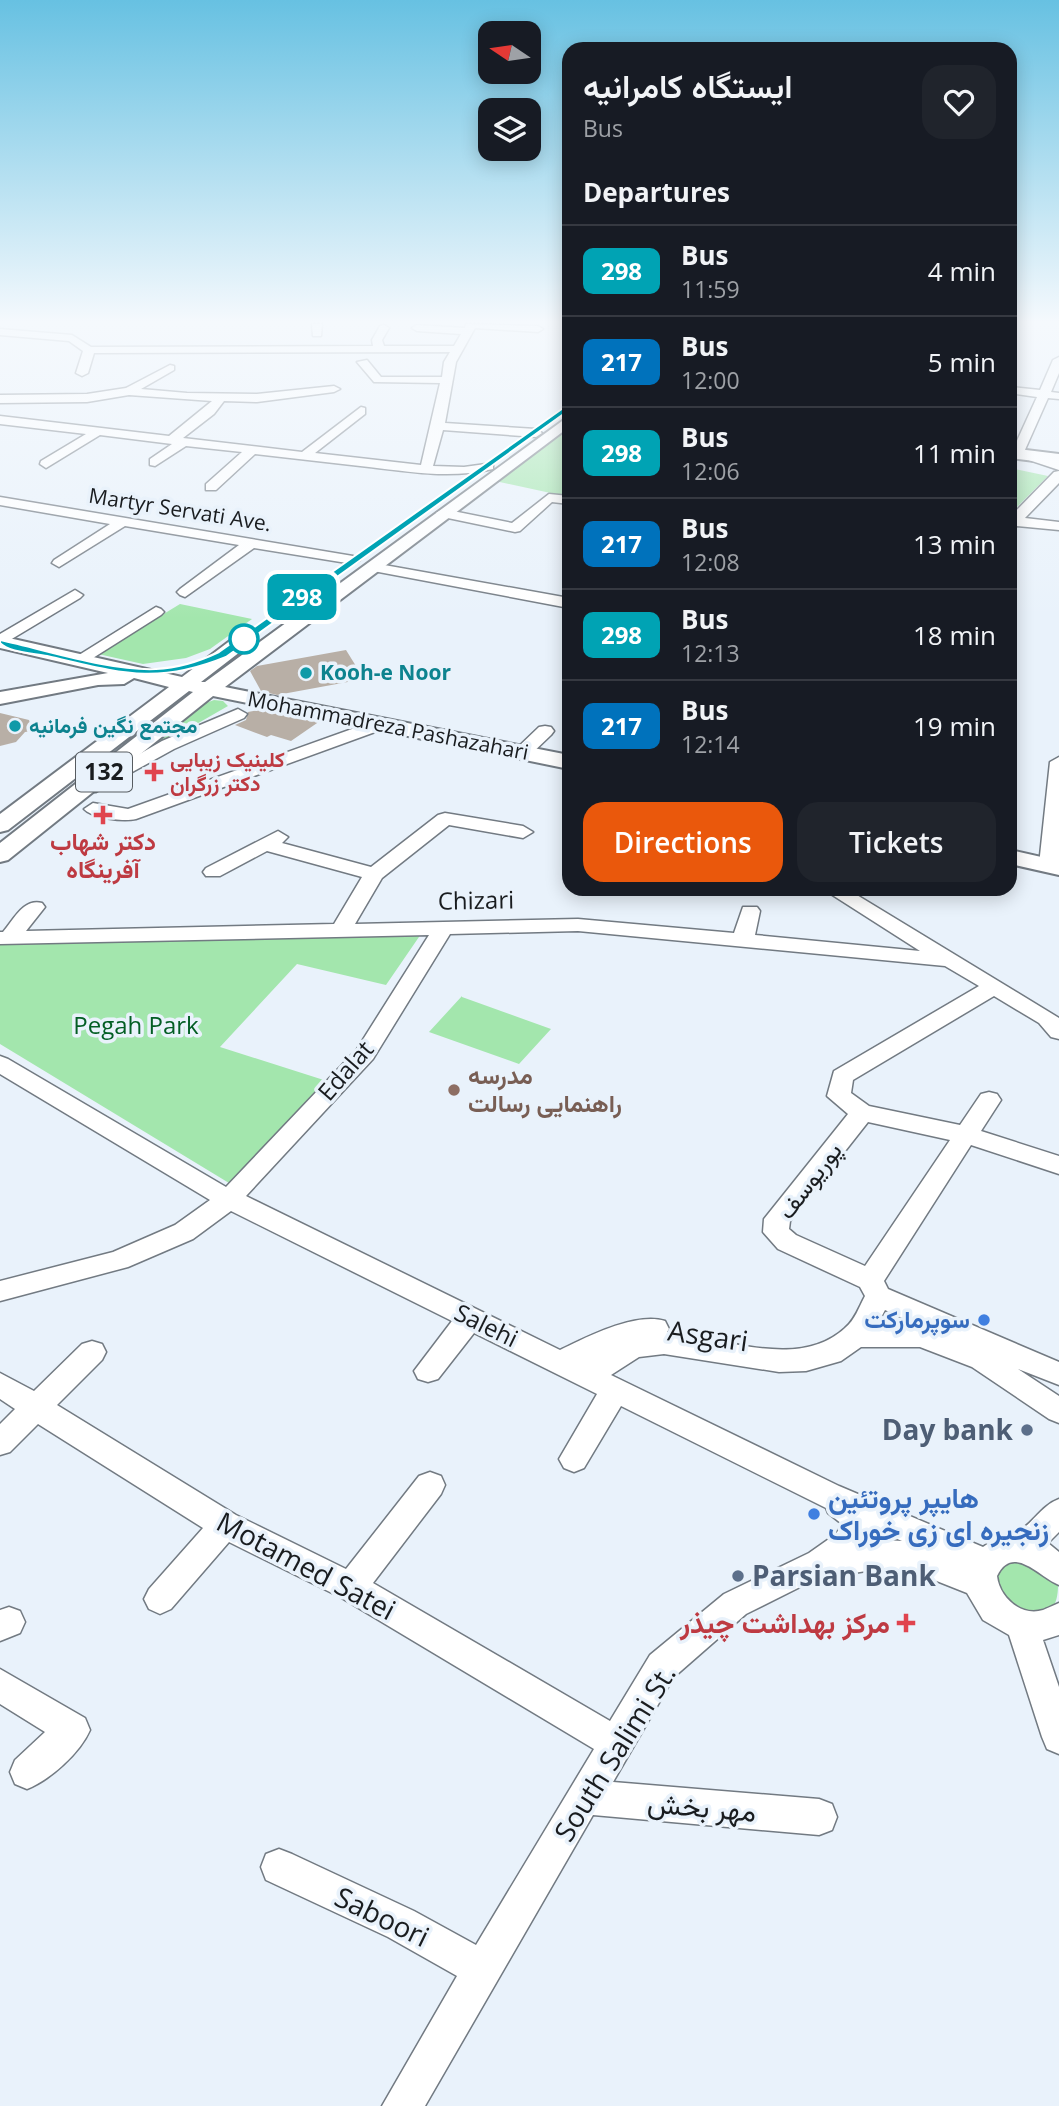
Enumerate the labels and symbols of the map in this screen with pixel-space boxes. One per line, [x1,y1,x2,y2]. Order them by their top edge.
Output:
north arrow [478,21,541,84]
street label: Martyr Servati Ave. [87,481,273,537]
line badge: 298 [262,574,342,620]
unlabelled marker [229,624,259,654]
place label: Kooh-e Noor [320,658,451,686]
marker: Kooh-e Noor [298,665,314,681]
street label: Mohammadreza Pashazahari [245,684,531,766]
place label: مجتمع نگین فرمانیه [29,711,197,740]
marker: مجتمع نگین فرمانیه [7,718,23,734]
place label: کلینیک زیبایی دکتر زرگران [170,745,285,797]
road number: 132 [76,752,132,792]
marker: کلینیک زیبایی دکتر زرگران [144,762,164,782]
marker: دکتر شهاب آفرینگاه [93,805,113,825]
place label: دکتر شهاب آفرینگاه [50,824,156,885]
street label: Chizari [438,882,514,917]
park label: Pegah Park [73,1008,199,1041]
street label: Edalat [310,1033,380,1107]
place label: مدرسه راهنمایی رسالت [468,1058,622,1119]
marker: مدرسه راهنمایی رسالت [446,1082,462,1098]
street label: پوریوسف [769,1135,849,1226]
street label: Salehi [449,1295,524,1354]
place label: سوپرمارکت [864,1302,970,1336]
street label: Asgari [666,1311,751,1359]
marker: سوپرمارکت [976,1312,992,1328]
place label: Day bank [882,1410,1014,1448]
marker: Day bank [1019,1422,1035,1438]
place label: هایپر پروتئین زنجیره ای زی خوراک [828,1478,1049,1548]
street label: Motamed Satei [210,1502,402,1628]
marker: هایپر پروتئین زنجیره ای زی خوراک [806,1506,822,1522]
place label: Parsian Bank [752,1556,936,1594]
marker: Parsian Bank [730,1568,746,1584]
place label: مرکز بهداشت چیذر [679,1603,890,1643]
marker: مرکز بهداشت چیذر [896,1613,916,1633]
street label: South Salimi St. [545,1657,684,1848]
street label: مهر بخش [646,1782,758,1830]
street label: Saboori [329,1877,436,1955]

